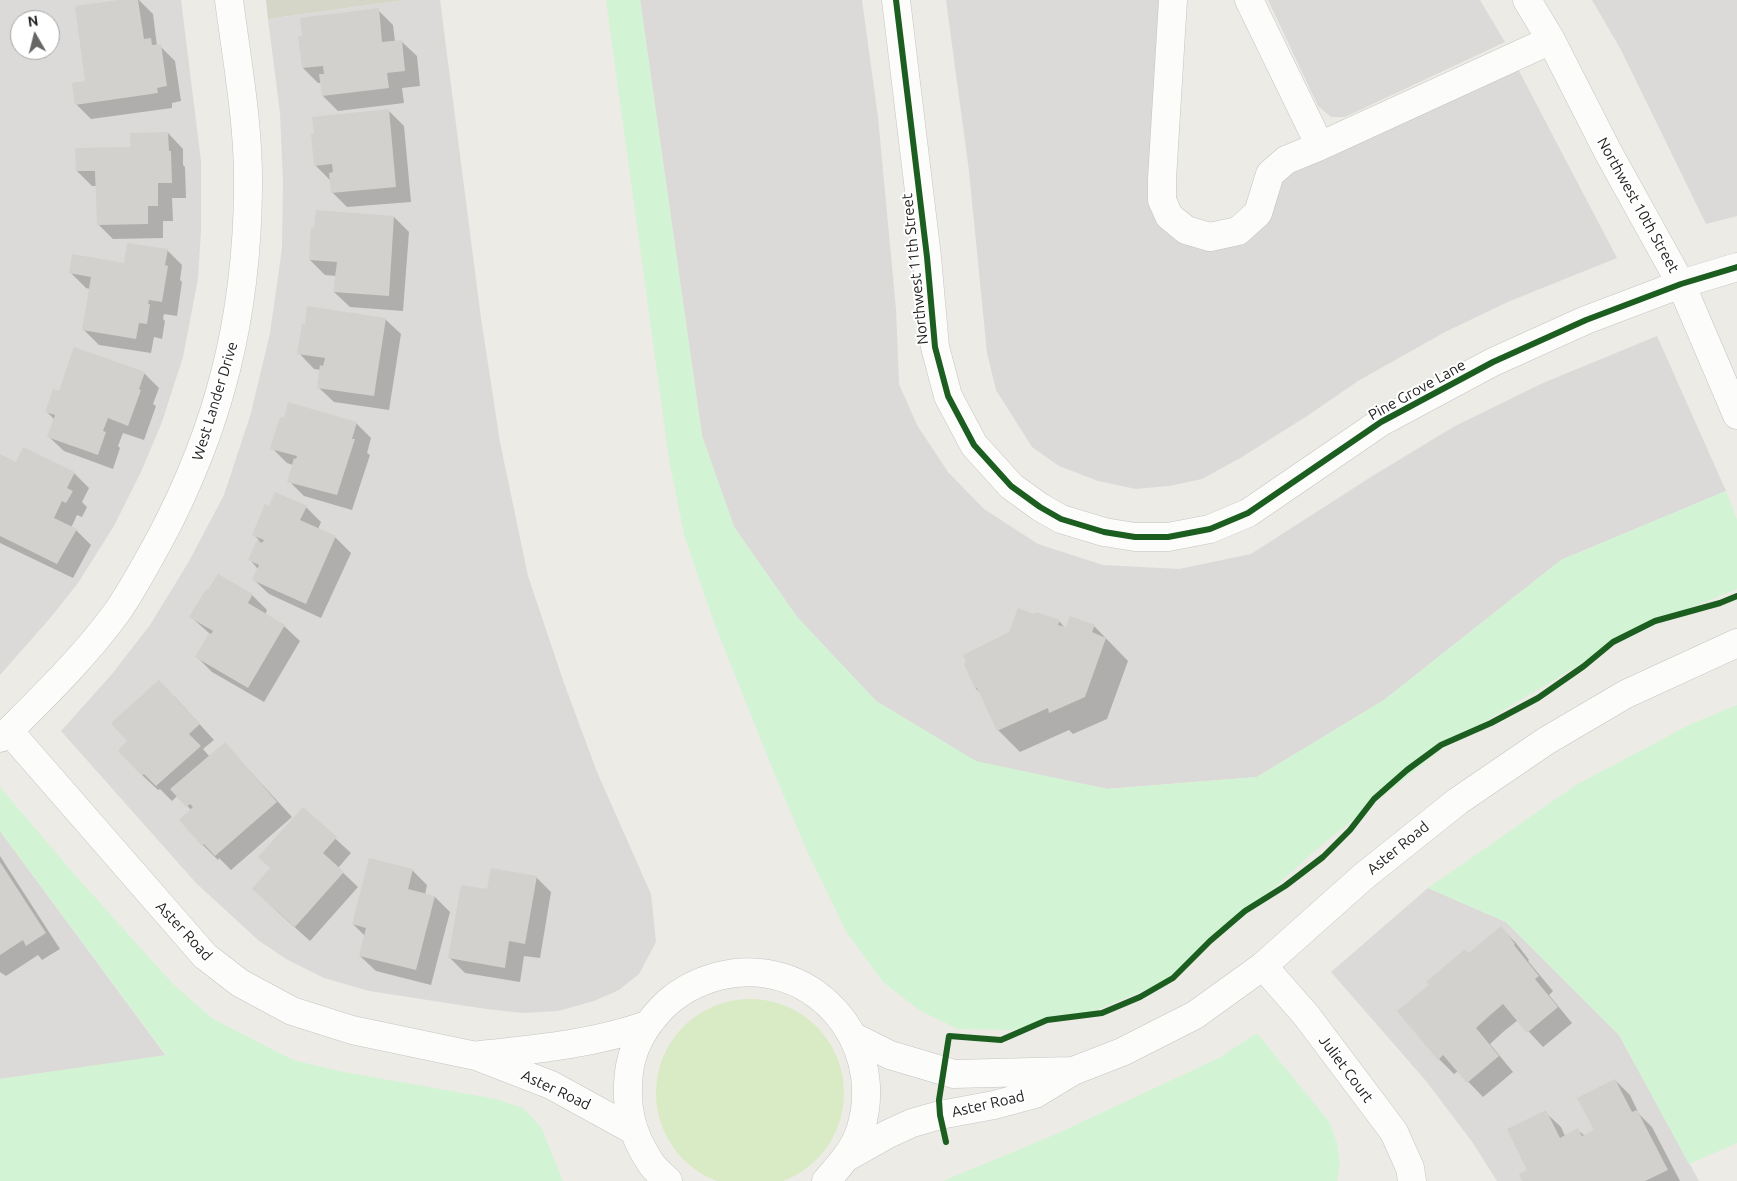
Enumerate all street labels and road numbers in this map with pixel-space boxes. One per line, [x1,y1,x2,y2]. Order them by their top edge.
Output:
street label: Northwest 10th Street [1593,134,1683,276]
street label: Northwest 11th Street [898,192,932,346]
street label: West Lander Drive [188,339,242,463]
street label: Pine Grove Lane [1365,356,1469,424]
street label: Aster Road [1363,818,1433,878]
street label: Aster Road [152,898,216,964]
street label: Juliet Court [1315,1032,1377,1106]
street label: Aster Road [519,1066,593,1114]
street label: Aster Road [950,1087,1026,1121]

